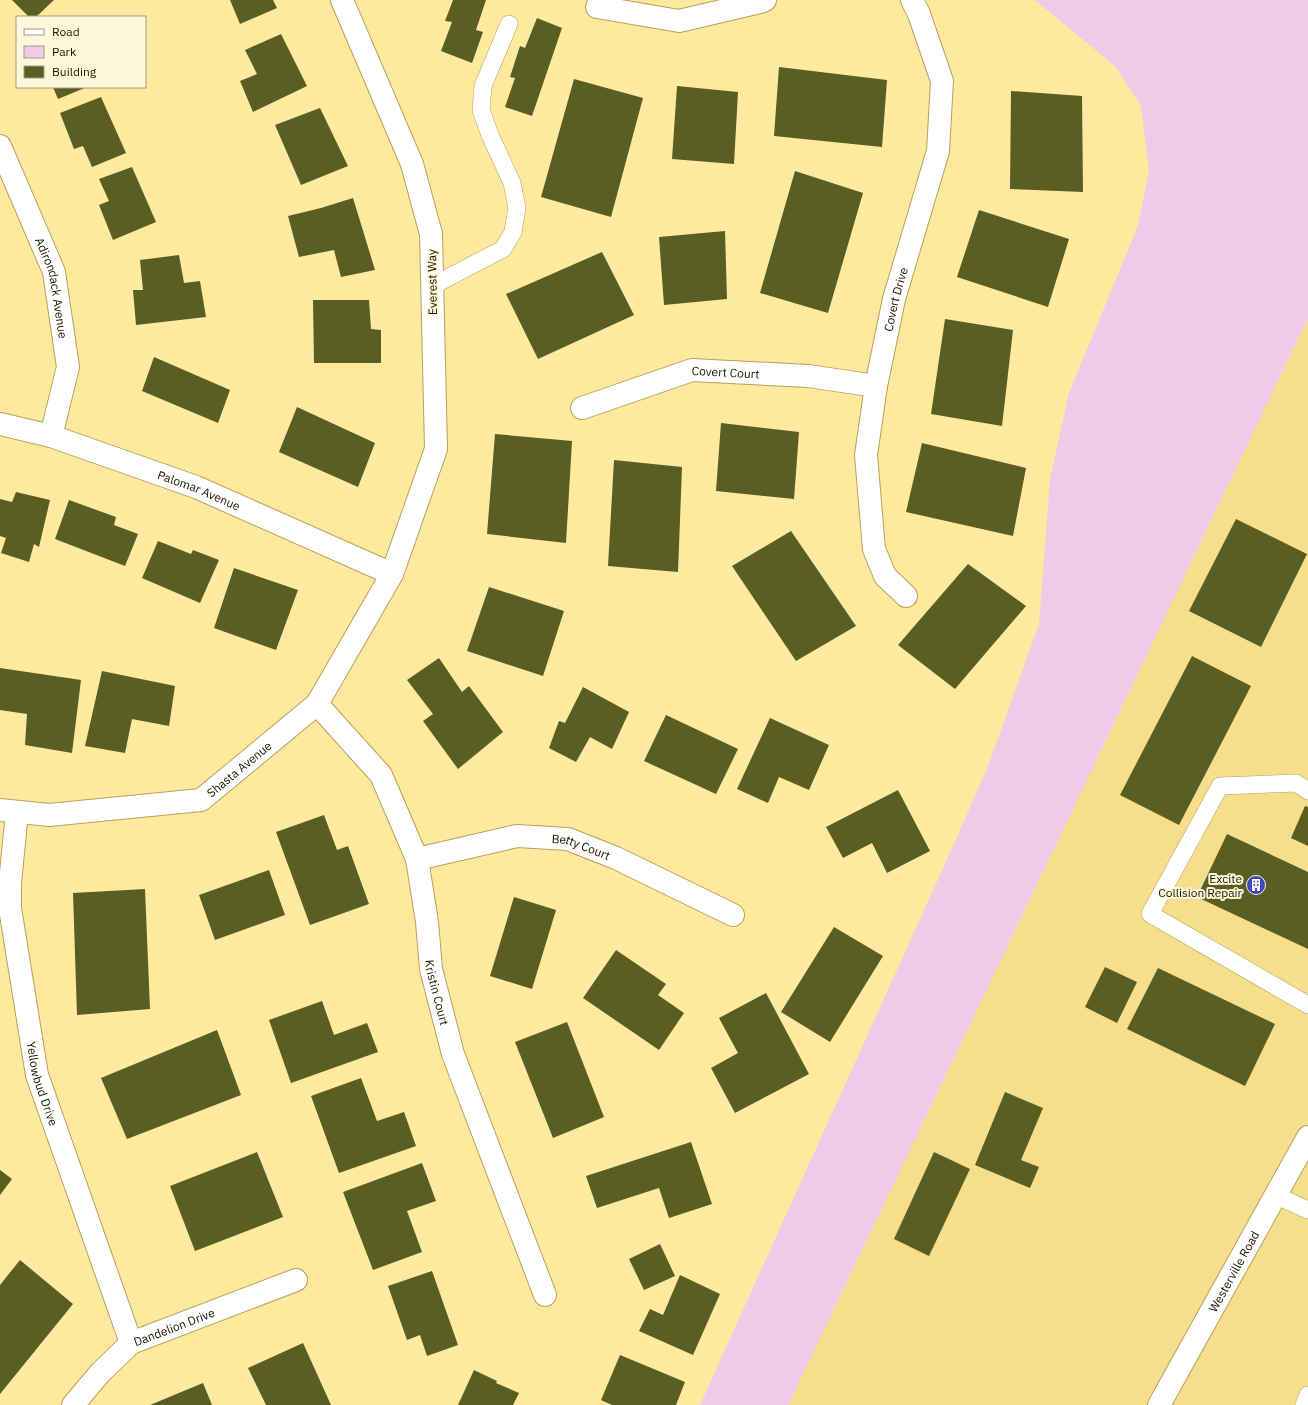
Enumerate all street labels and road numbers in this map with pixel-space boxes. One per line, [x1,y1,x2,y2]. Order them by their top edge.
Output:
street label: Adirondack Avenue [32,235,71,340]
street label: Everest Way [424,249,440,315]
street label: Covert Drive [880,265,911,333]
street label: Covert Court [691,362,760,381]
street label: Palomar Avenue [156,467,243,513]
street label: Shasta Avenue [203,737,275,800]
street label: Betty Court [551,831,613,863]
street label: Kristin Court [423,959,453,1027]
street label: Yellowbud Drive [24,1040,62,1128]
street label: Westerville Road [1205,1228,1262,1315]
street label: Dandelion Drive [131,1304,217,1349]

